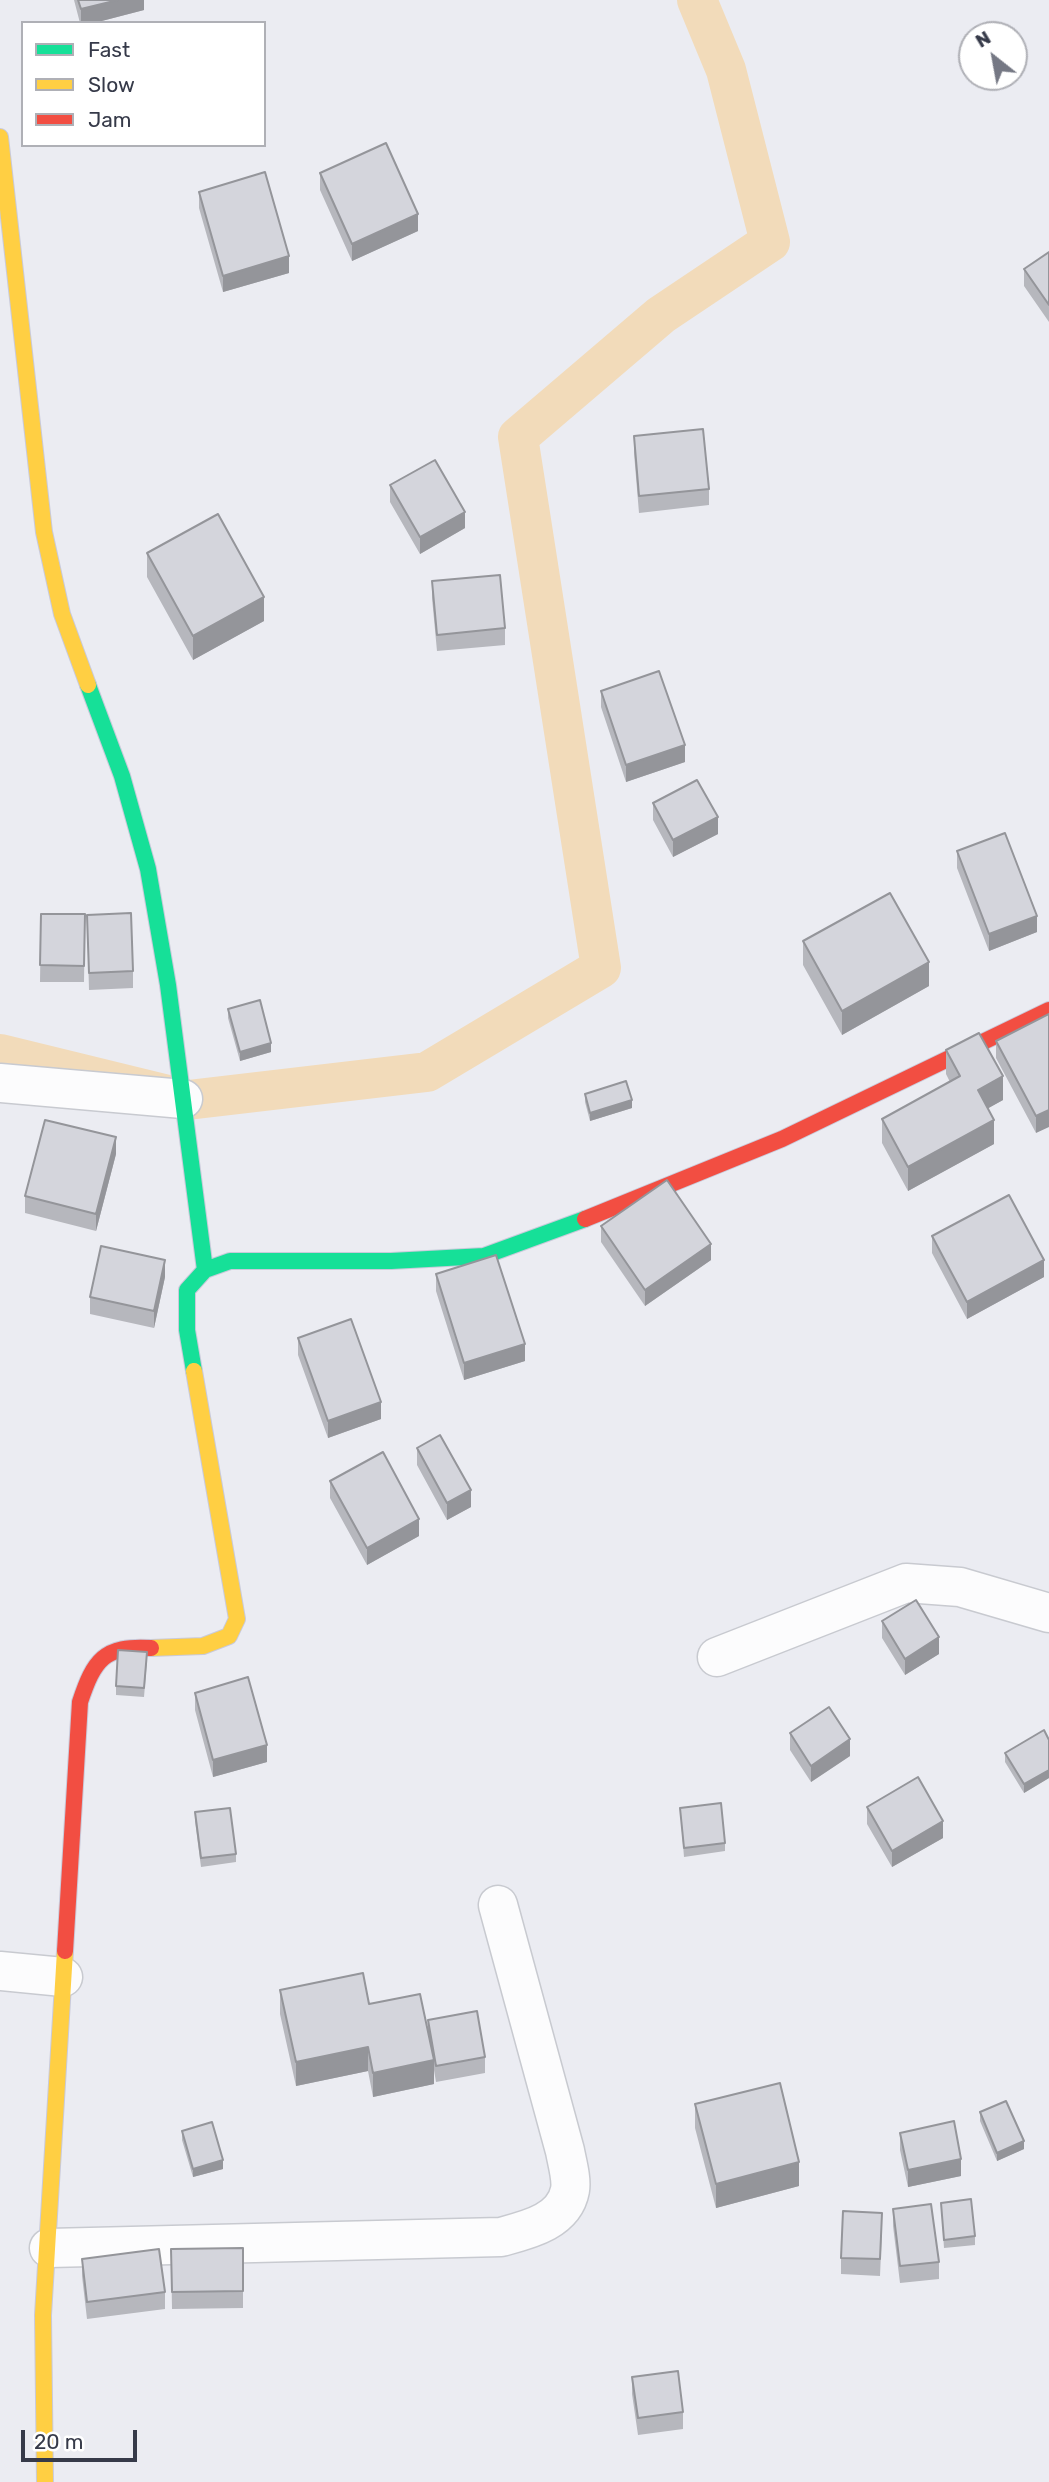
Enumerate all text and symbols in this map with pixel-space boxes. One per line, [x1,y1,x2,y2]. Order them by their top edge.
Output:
legend [21,21,266,147]
north arrow [958,21,1028,91]
text: N [971,26,995,53]
text: Fast [88,37,130,62]
text: Slow [88,72,135,97]
text: Jam [88,107,132,132]
scale bar [24,2416,140,2460]
text: 20 m [34,2429,83,2454]

